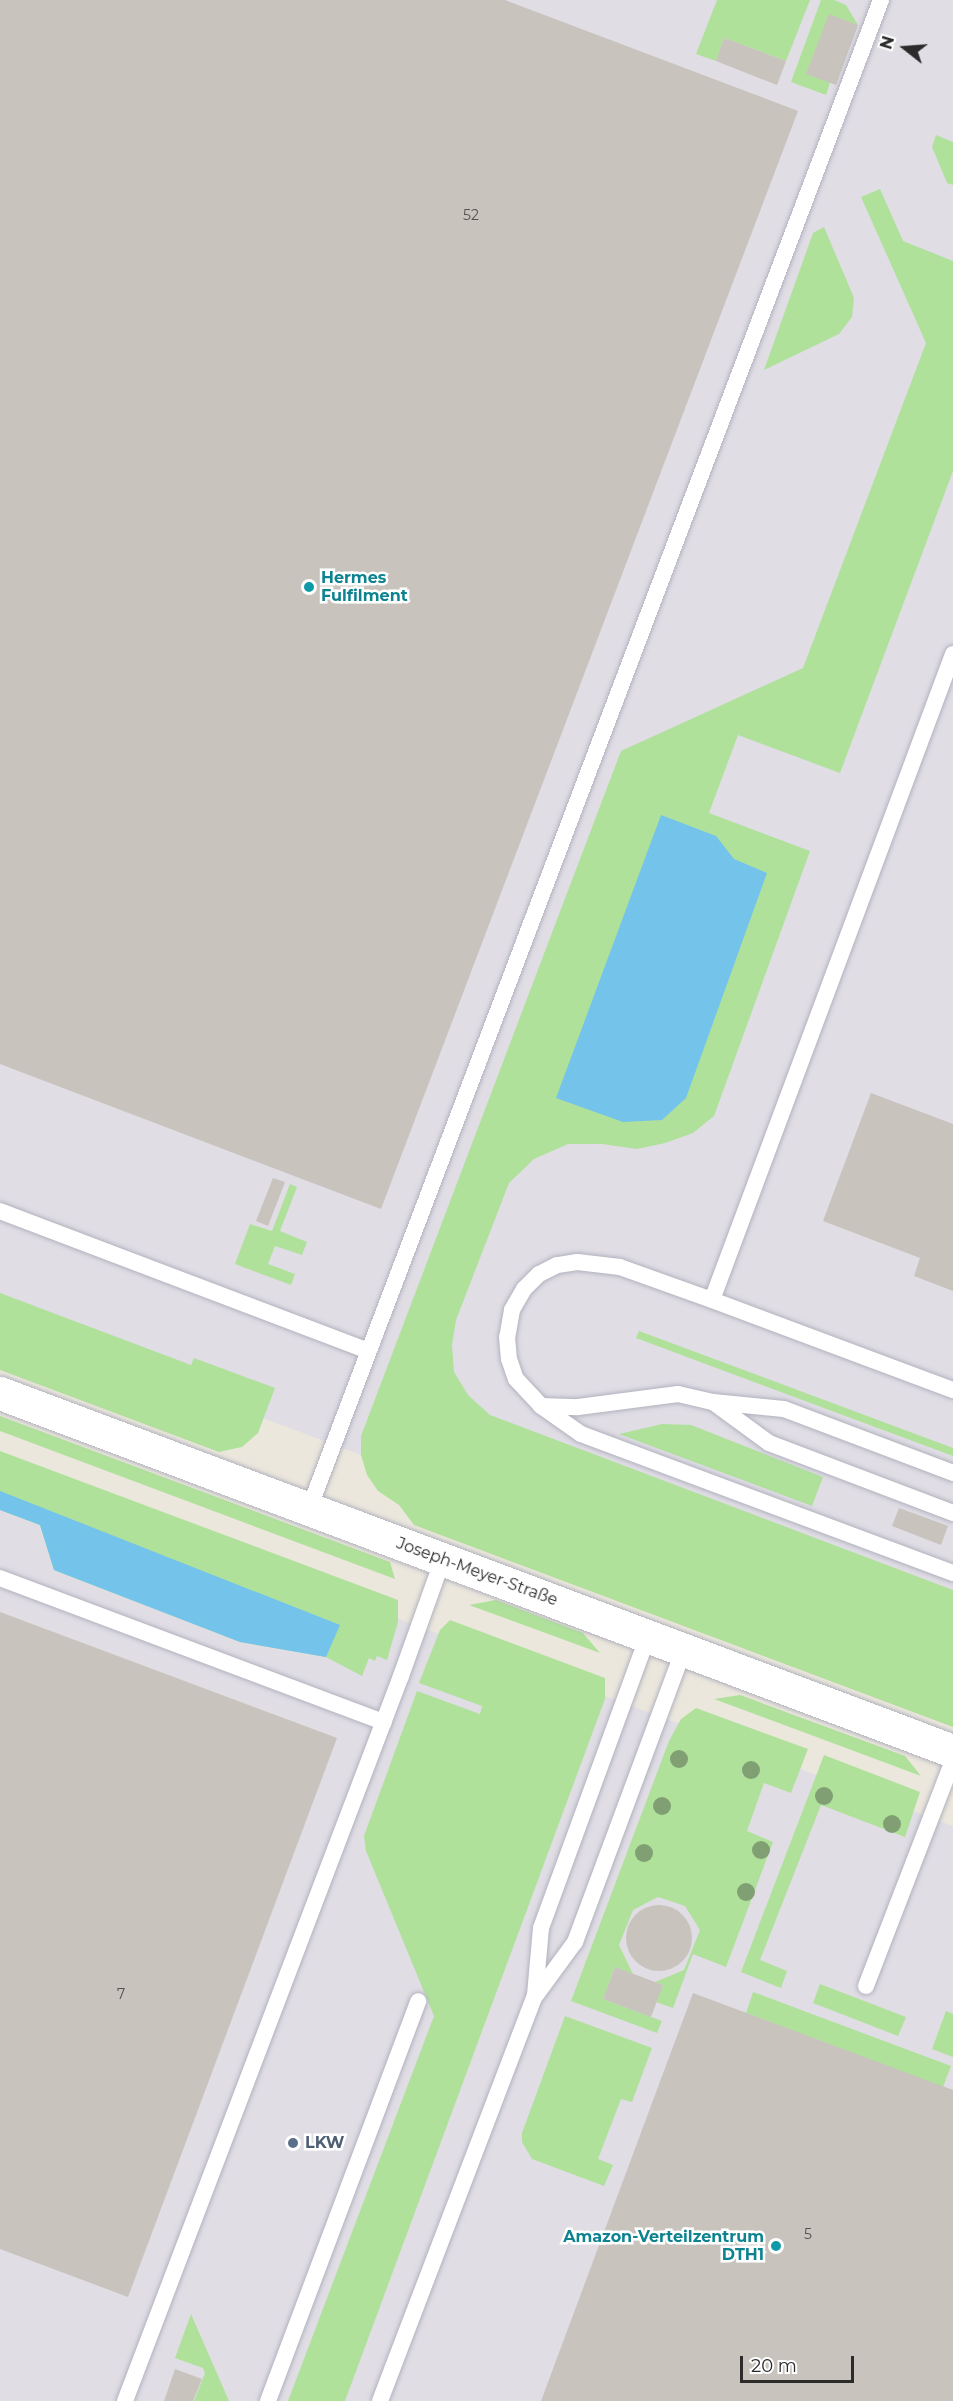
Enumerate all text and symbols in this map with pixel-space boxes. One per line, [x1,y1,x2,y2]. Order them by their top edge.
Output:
north arrow [875,18,935,78]
text: N [876,34,898,52]
house number: 52 [463,207,479,223]
place label: Hermes Fulfilment [321,568,408,606]
marker: Hermes Fulfilment [302,580,316,594]
street label: Joseph-Meyer-Straße [394,1534,560,1610]
house number: 7 [117,1986,125,2002]
place label: LKW [305,2133,344,2153]
marker: LKW [286,2136,300,2150]
house number: 5 [804,2226,812,2242]
place label: Amazon-Verteilzentrum DTH1 [563,2227,764,2265]
marker: Amazon-Verteilzentrum DTH1 [769,2239,783,2253]
scale bar [743,2344,857,2382]
text: 20 m [751,2355,797,2377]

